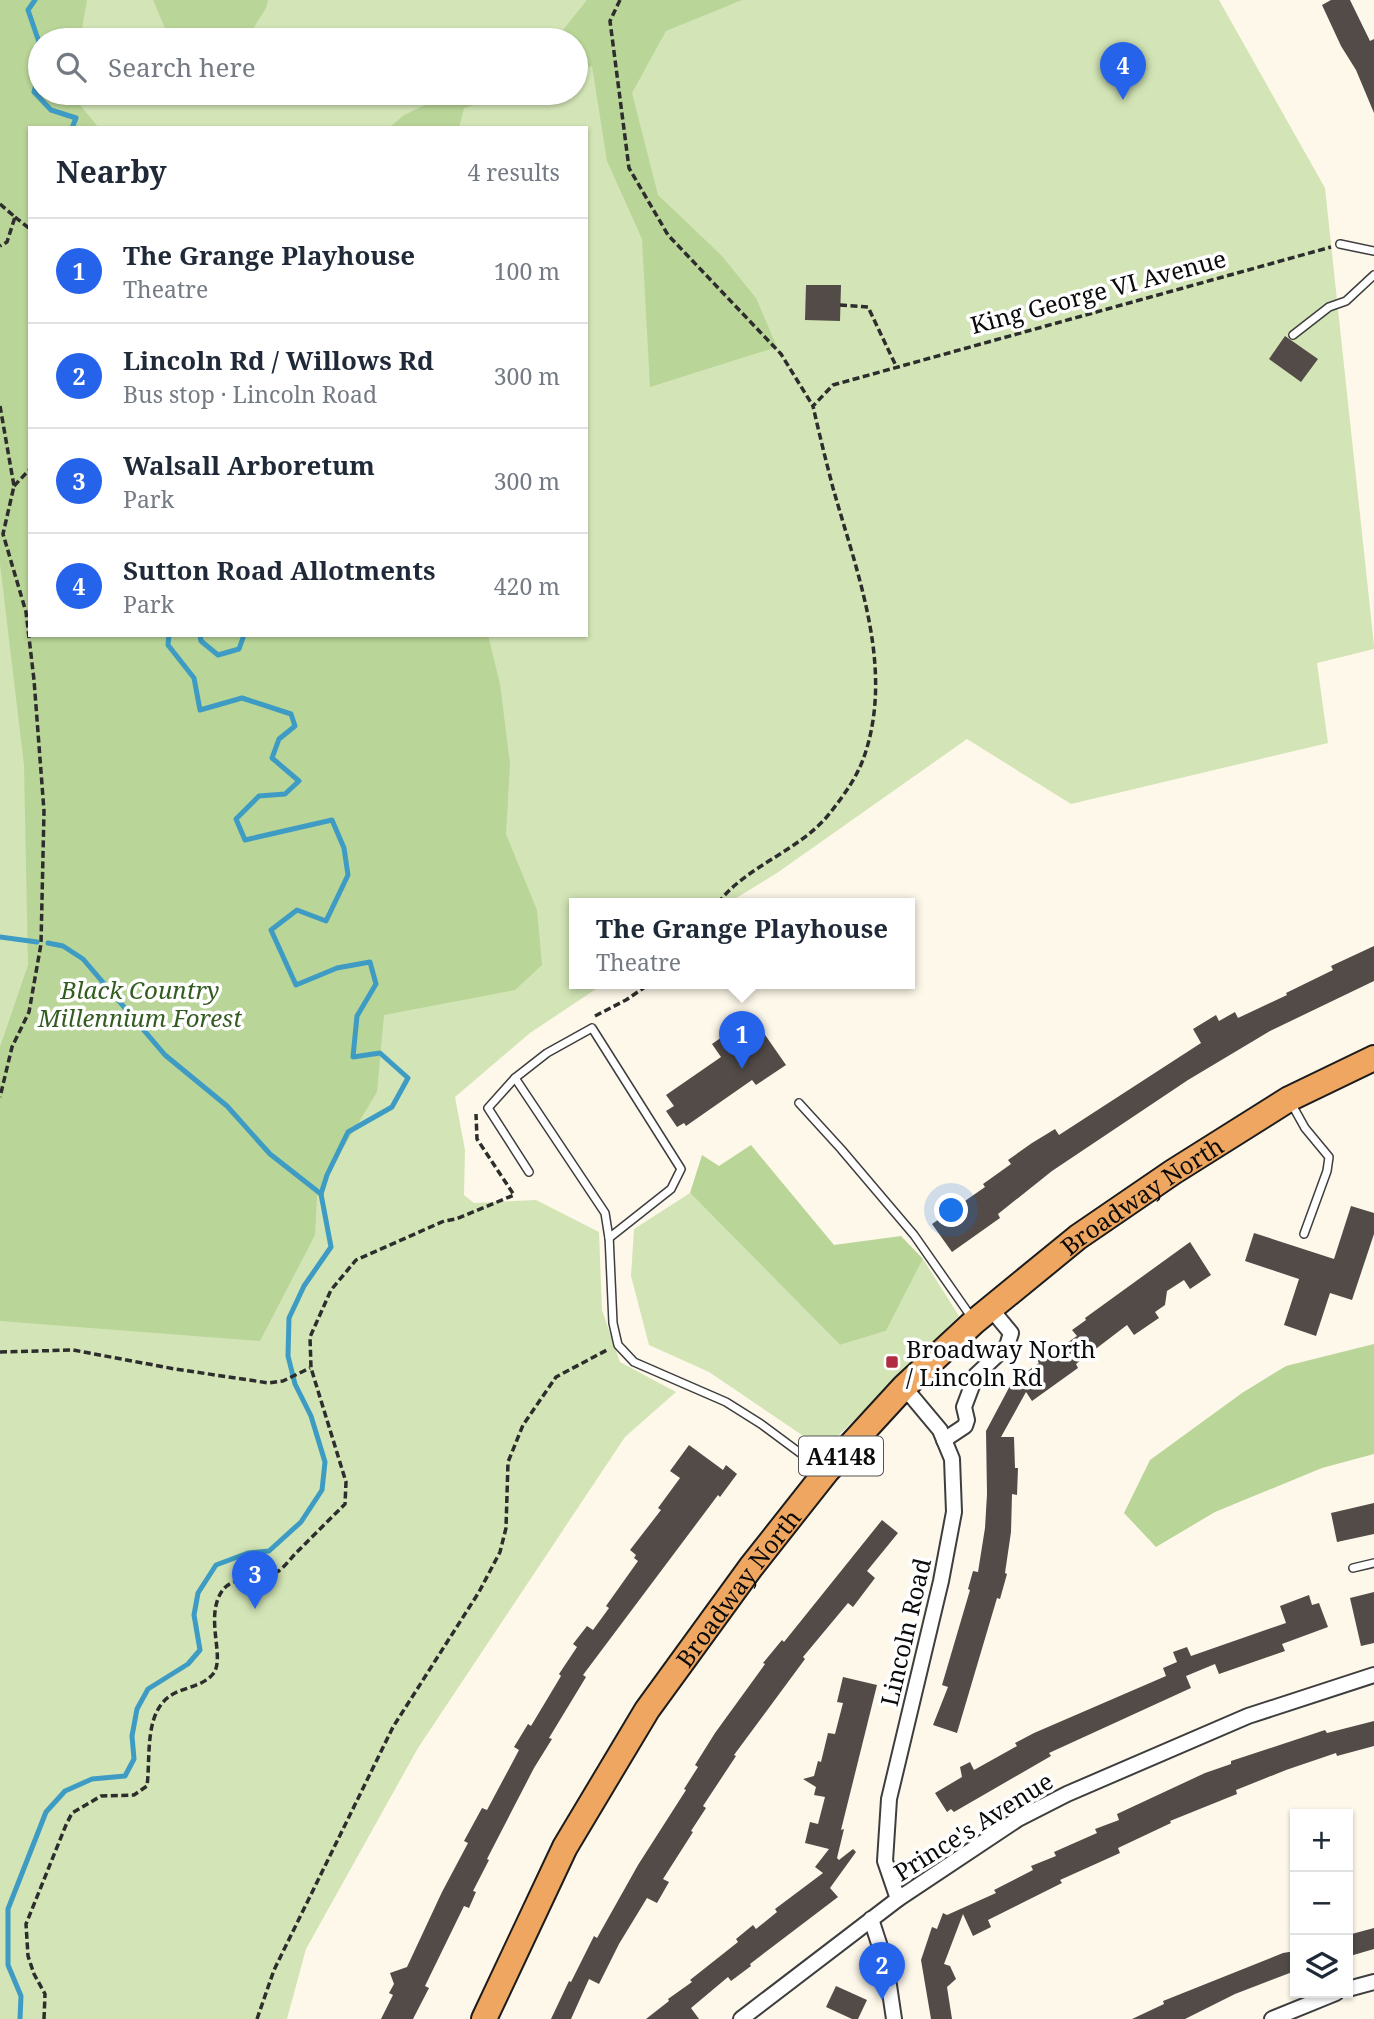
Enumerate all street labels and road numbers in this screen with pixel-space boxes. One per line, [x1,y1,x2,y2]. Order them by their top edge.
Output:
street label: King George VI Avenue [967,241,1229,341]
street label: Broadway North [1053,1128,1229,1262]
road number: A4148 [799,1436,883,1476]
street label: Broadway North [667,1502,808,1673]
street label: Lincoln Road [872,1555,938,1709]
street label: Prince's Avenue [887,1764,1059,1888]

